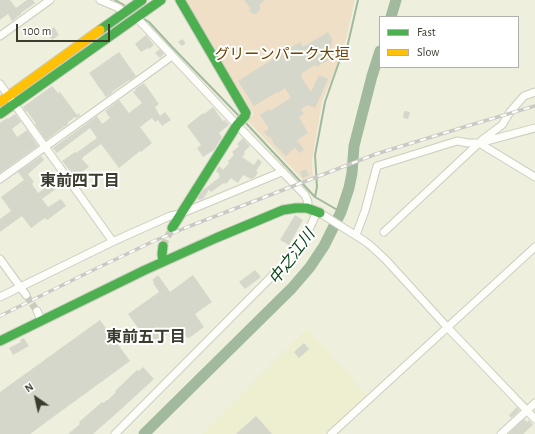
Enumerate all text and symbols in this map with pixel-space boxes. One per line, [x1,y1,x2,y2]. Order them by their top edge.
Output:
scale bar [18,16,112,42]
legend [379,16,519,68]
text: 100 m [23,25,51,37]
text: Fast [417,26,436,38]
park label: グリーンパーク大垣 [215,45,349,63]
text: Slow [417,46,439,58]
district label: 東前四丁目 [40,171,120,191]
water label: 中之江川 [265,226,319,288]
district label: 東前五丁目 [106,327,186,347]
north arrow [16,378,56,418]
text: N [23,381,35,394]

